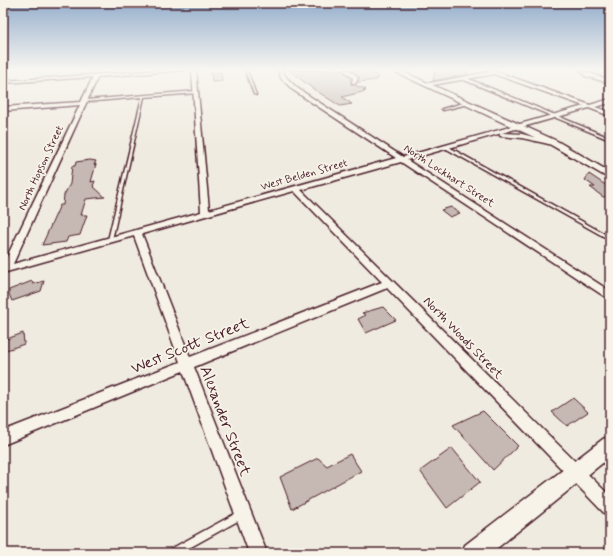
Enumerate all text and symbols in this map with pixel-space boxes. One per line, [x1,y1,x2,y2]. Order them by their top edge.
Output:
street label: North Hopson Street [15,123,67,213]
street label: North Lockhart Street [401,141,498,211]
street label: West Belden Street [259,156,349,194]
street label: North Woods Street [419,293,507,383]
street label: West Scott Street [128,313,253,379]
street label: Alexander Street [194,363,256,480]

